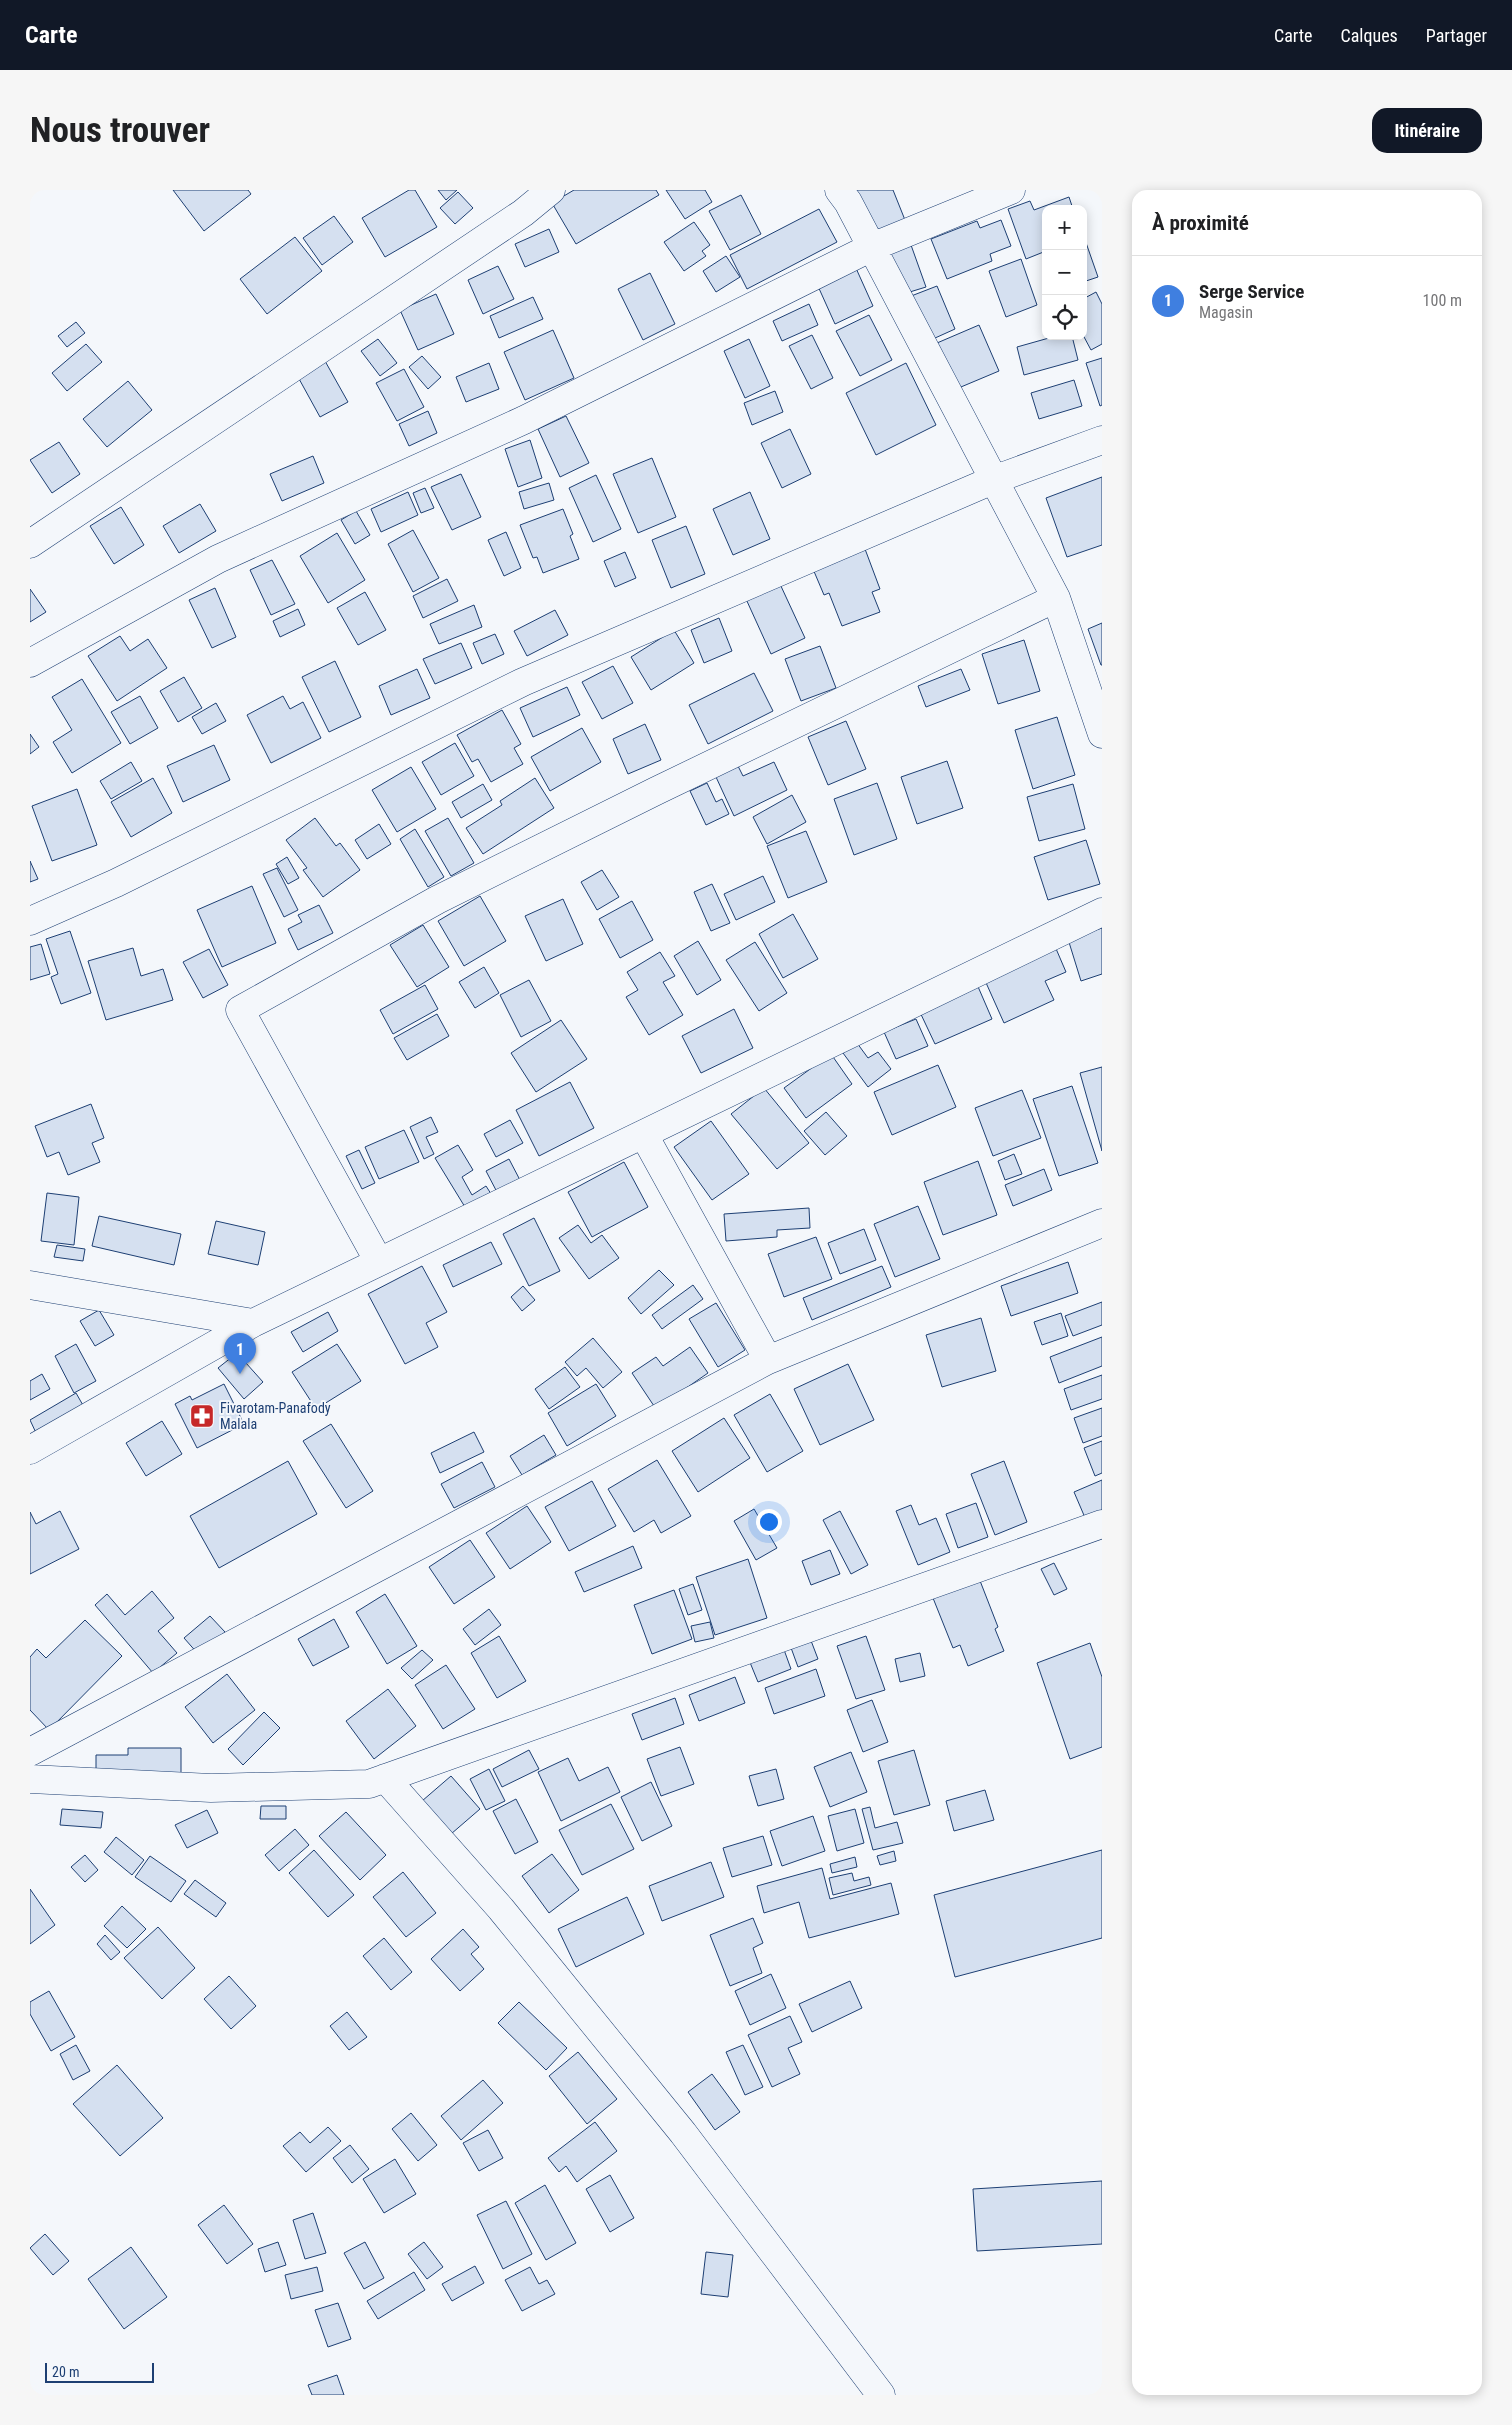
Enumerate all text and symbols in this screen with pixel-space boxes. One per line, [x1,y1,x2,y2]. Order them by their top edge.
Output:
text: Carte [25,21,77,49]
text: Carte [1274,25,1313,46]
text: Calques [1341,25,1398,46]
text: Partager [1426,25,1487,46]
button: Itinéraire [1372,108,1482,153]
text: Nous trouver [30,110,210,151]
map controls [1042,205,1087,340]
button: + [1042,205,1087,250]
text: À proximité [1152,211,1249,235]
button: − [1042,250,1087,295]
text: Serge Service [1199,280,1304,303]
text: 1 [1164,291,1172,310]
text: 100 m [1423,291,1462,310]
button: locate [1042,295,1087,340]
text: Magasin [1199,303,1253,322]
pin: 1 [224,1333,256,1374]
place label: Fivarotam-Panafody Malala [220,1400,331,1432]
pharmacy icon: Fivarotam-Panafody Malala [189,1403,215,1429]
your location [756,1509,782,1535]
scale bar [45,2360,154,2383]
text: 20 m [52,2364,80,2380]

